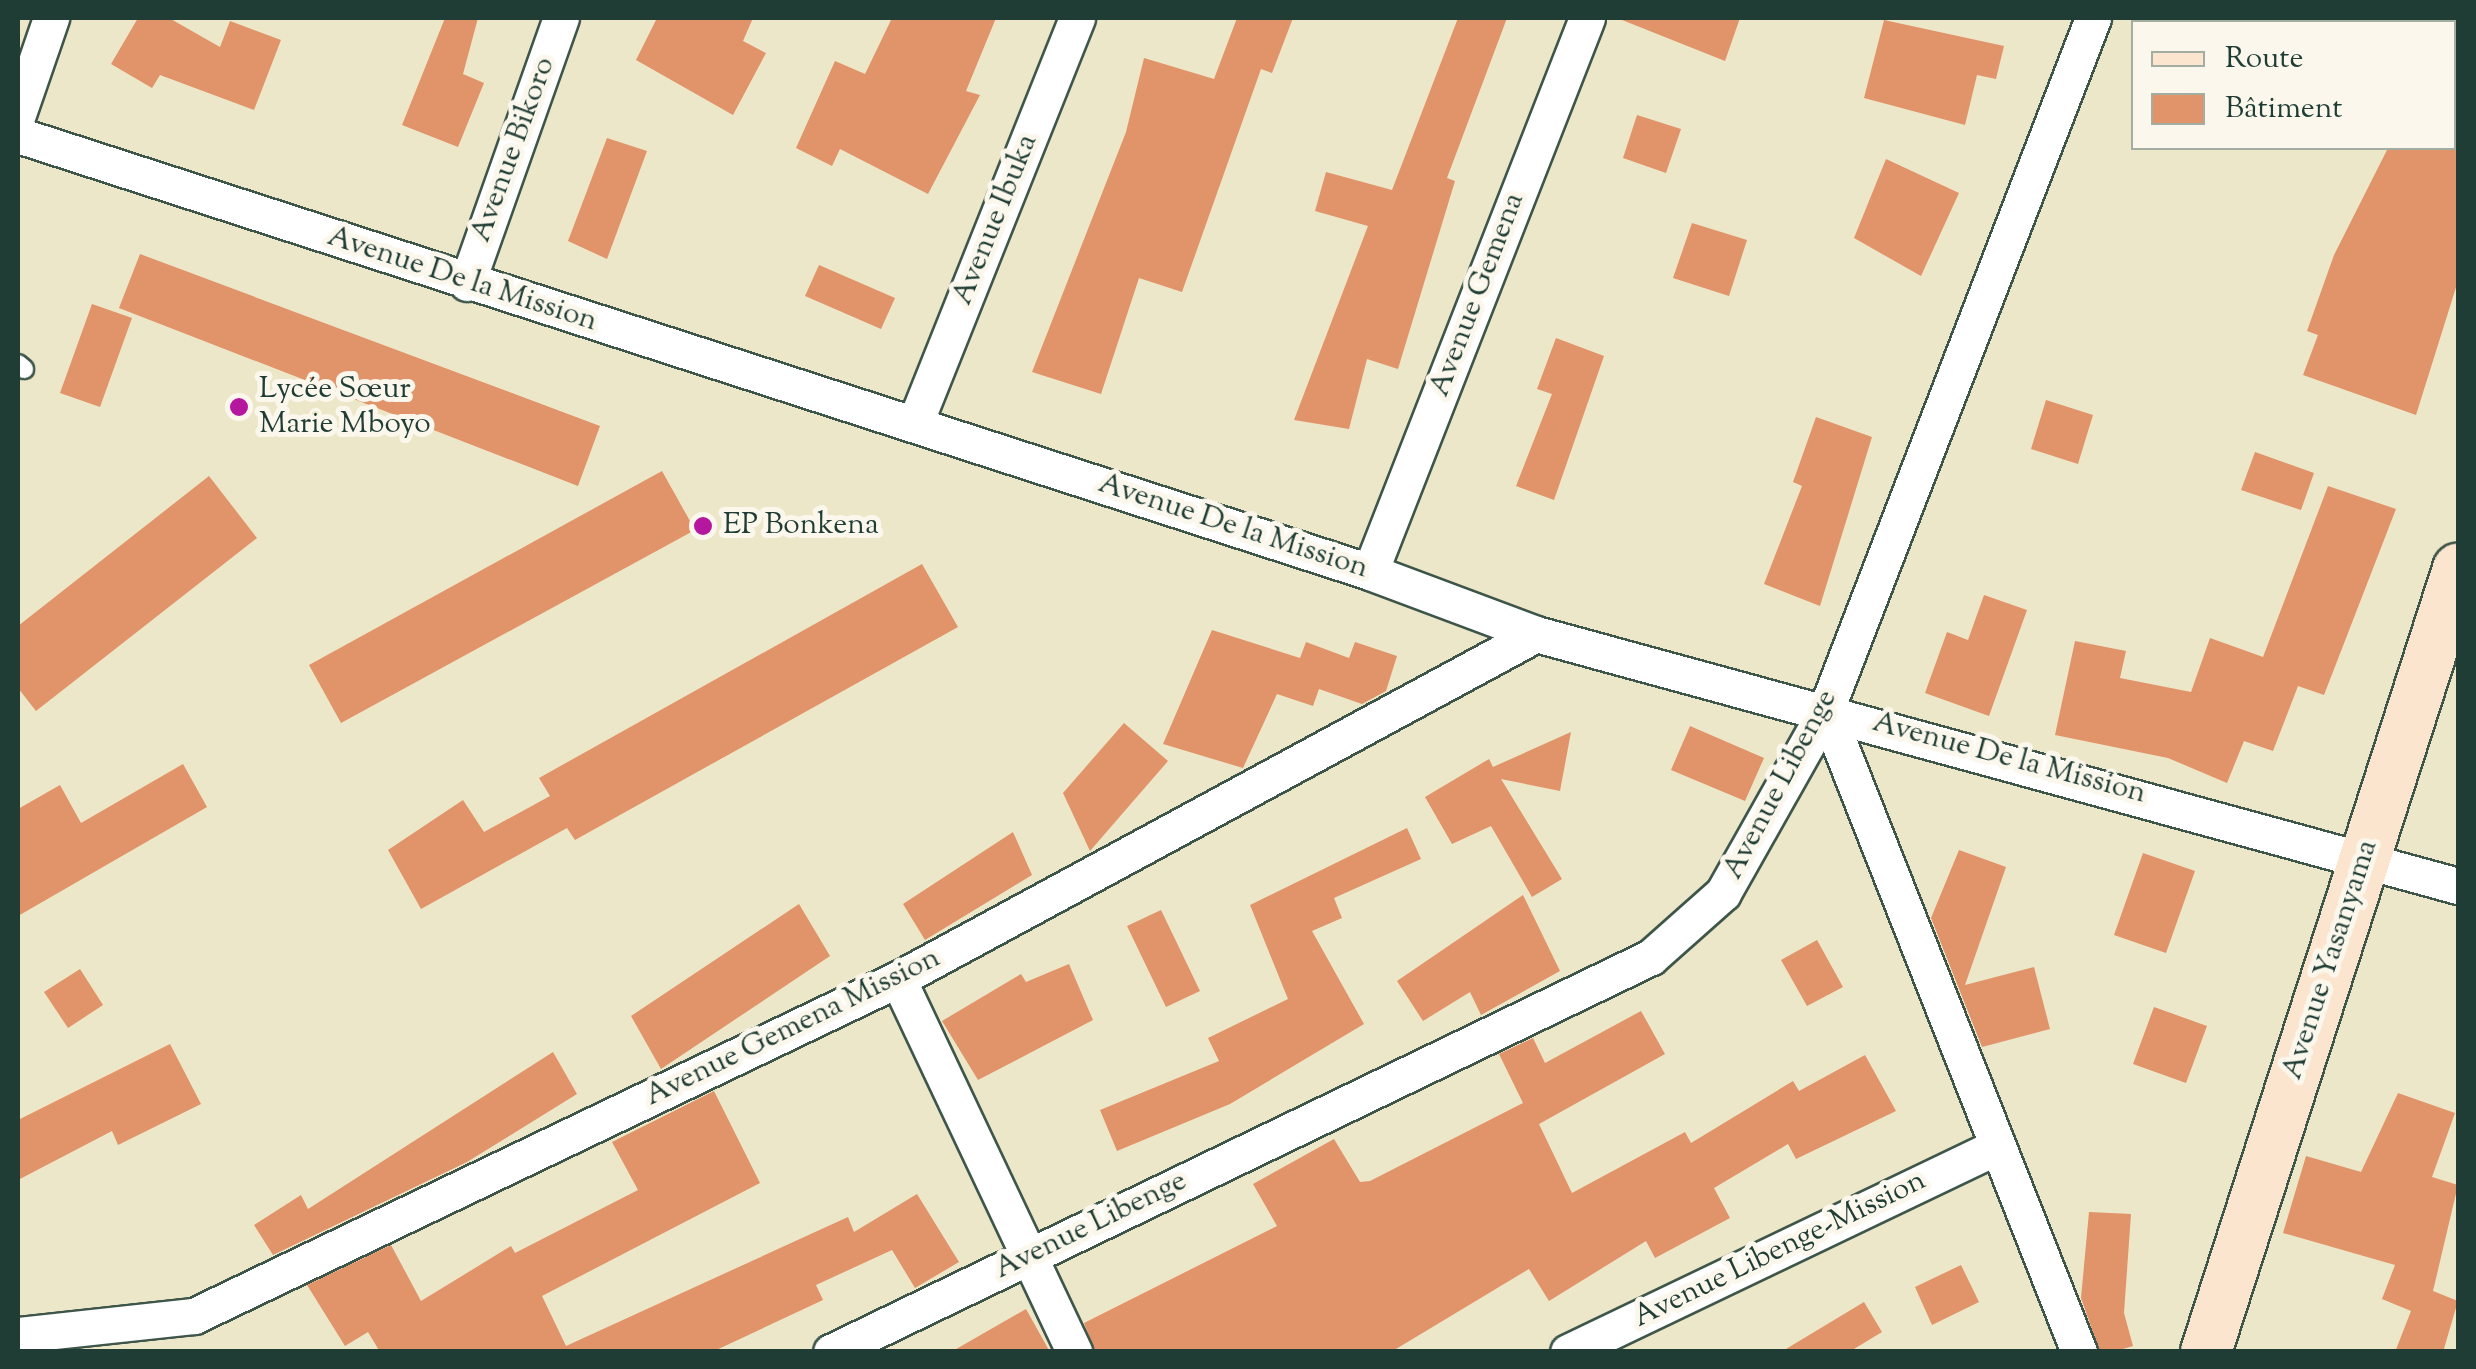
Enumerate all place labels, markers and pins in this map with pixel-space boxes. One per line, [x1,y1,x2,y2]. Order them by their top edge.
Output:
place label: Lycée Sœur Marie Mboyo [259,372,431,442]
marker: Lycée Sœur Marie Mboyo [228,396,250,418]
place label: EP Bonkena [723,508,879,544]
marker: EP Bonkena [692,515,714,537]

